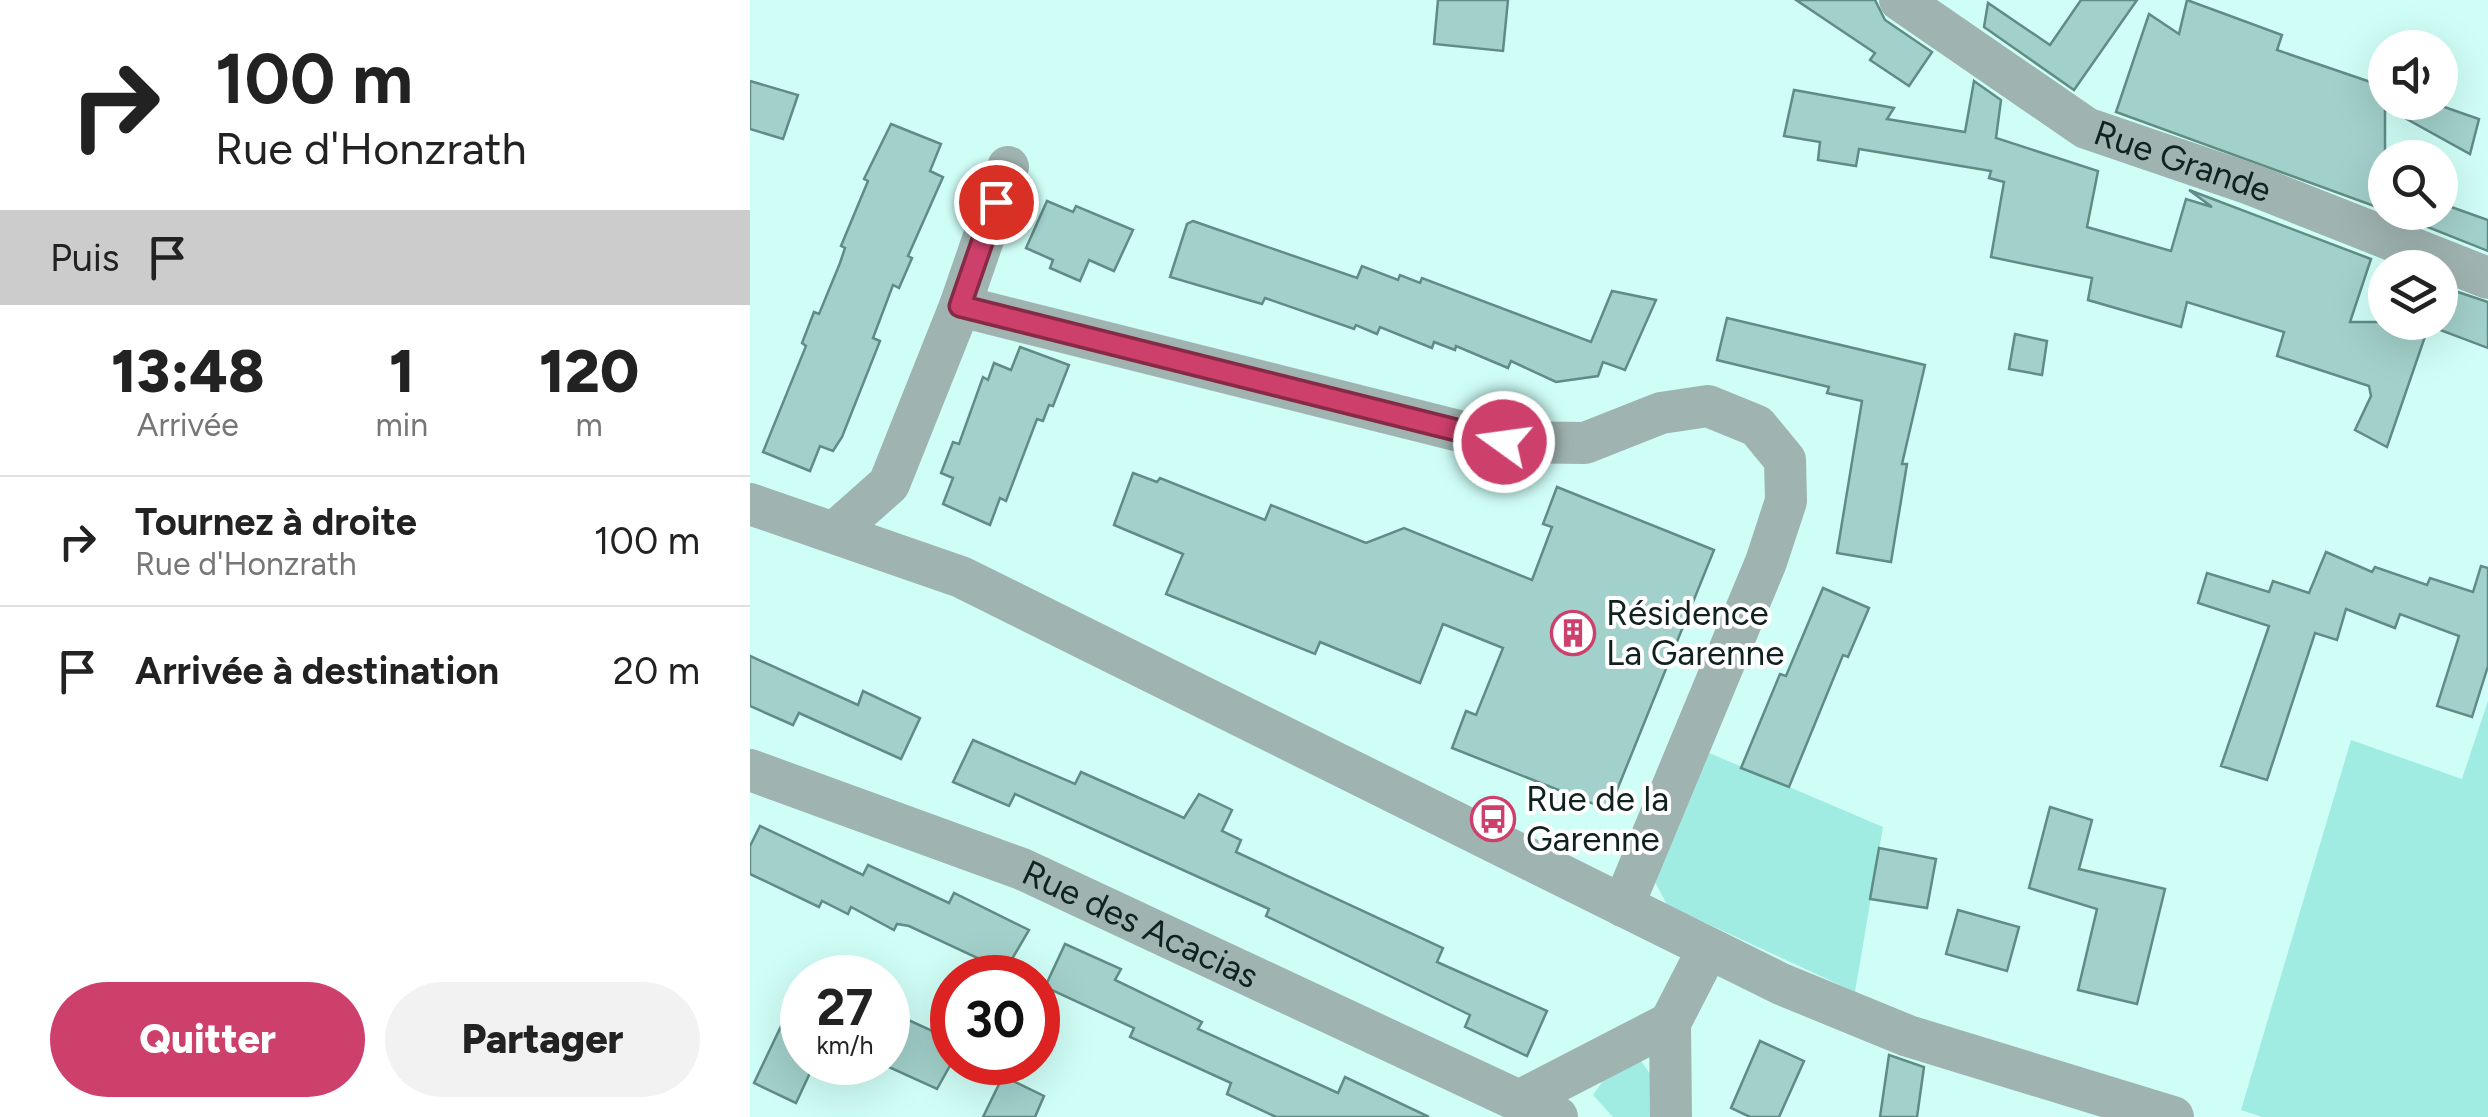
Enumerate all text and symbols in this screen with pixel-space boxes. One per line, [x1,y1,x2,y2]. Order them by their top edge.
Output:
map controls [2368,30,2458,340]
button: sound [2368,30,2458,120]
text: 100 m [215,36,413,121]
icon: right [50,40,180,170]
street label: Rue Grande [2089,111,2278,211]
text: Rue d'Honzrath [215,121,527,175]
button: search [2368,140,2458,230]
pin [954,160,1039,245]
icon: arrive [969,175,1024,230]
icon: arrive [140,230,195,285]
text: Puis [50,235,120,281]
button: layers [2368,250,2458,340]
text: 13:48 [111,335,265,407]
text: 1 [389,335,415,407]
text: 120 [539,335,639,407]
position arrow [1452,390,1556,494]
text: Arrivée [137,406,239,444]
text: min [376,406,428,444]
text: m [575,406,603,444]
text: Tournez à droite [135,499,417,545]
icon: right [50,514,105,569]
text: 100 m [594,518,700,564]
text: Rue d'Honzrath [135,545,357,583]
place label: Résidence La Garenne [1606,592,1784,674]
building icon: Résidence La Garenne [1550,610,1596,656]
icon: arrive [50,644,105,699]
text: Arrivée à destination [135,648,499,694]
text: 20 m [613,648,700,694]
place label: Rue de la Garenne [1526,778,1669,860]
bus stop icon: Rue de la Garenne [1470,796,1516,842]
street label: Rue des Acacias [1016,851,1265,997]
speed limit sign: 30 [930,955,1060,1085]
text: 27 [817,977,873,1038]
button: Quitter [50,982,365,1097]
button: Partager [385,982,700,1097]
text: km/h [816,1030,874,1060]

